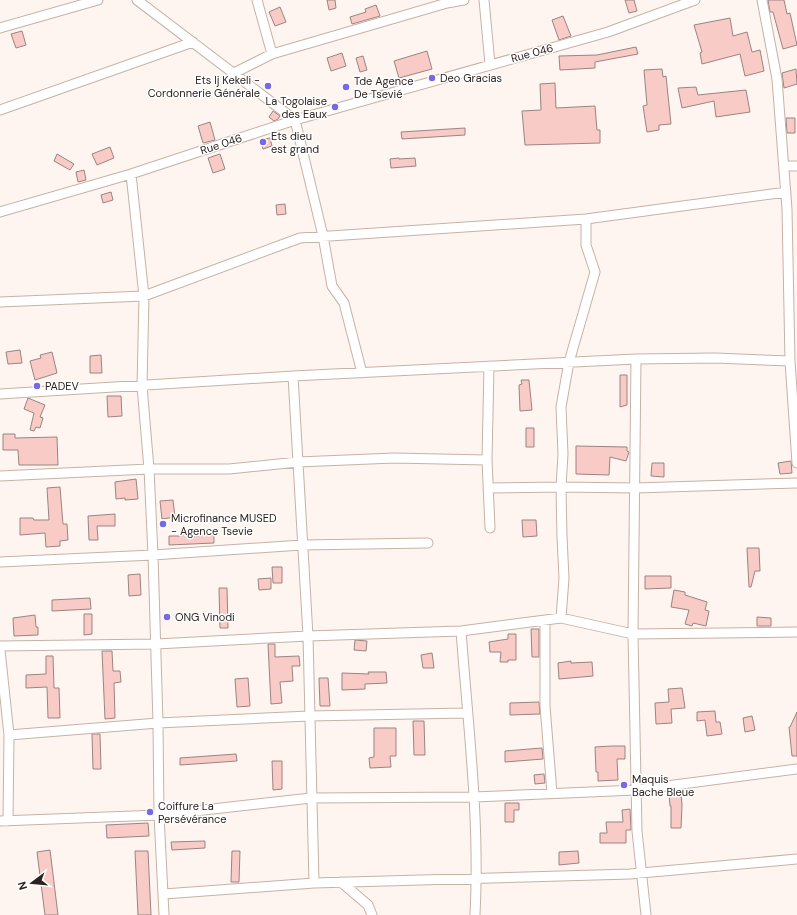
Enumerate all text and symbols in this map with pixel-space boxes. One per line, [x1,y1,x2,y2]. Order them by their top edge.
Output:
street label: Rue 046 [509,41,555,65]
place label: Deo Gracias [440,71,502,85]
place label: Ets Ij Kekeli - Cordonnerie Générale [148,73,260,100]
marker: Deo Gracias [427,73,437,83]
place label: Tde Agence De Tsevié [354,74,414,101]
marker: Ets Ij Kekeli - Cordonnerie Générale [263,81,273,91]
marker: Tde Agence De Tsevié [341,82,351,92]
place label: La Togolaise des Eaux [266,94,328,121]
marker: La Togolaise des Eaux [330,102,340,112]
place label: Ets dieu est grand [271,129,319,156]
street label: Rue 046 [198,131,244,157]
marker: Ets dieu est grand [258,137,268,147]
place label: PADEV [45,379,79,393]
marker: PADEV [32,381,42,391]
place label: Microfinance MUSED - Agence Tsevie [171,511,277,538]
marker: Microfinance MUSED - Agence Tsevie [158,519,168,529]
place label: ONG Vinodi [175,610,235,624]
marker: ONG Vinodi [162,612,172,622]
place label: Maquis Bache Bleue [632,772,694,799]
marker: Maquis Bache Bleue [619,780,629,790]
place label: Coiffure La Persévérance [158,799,227,826]
marker: Coiffure La Persévérance [145,807,155,817]
north arrow [12,863,52,903]
text: N [15,880,30,892]

